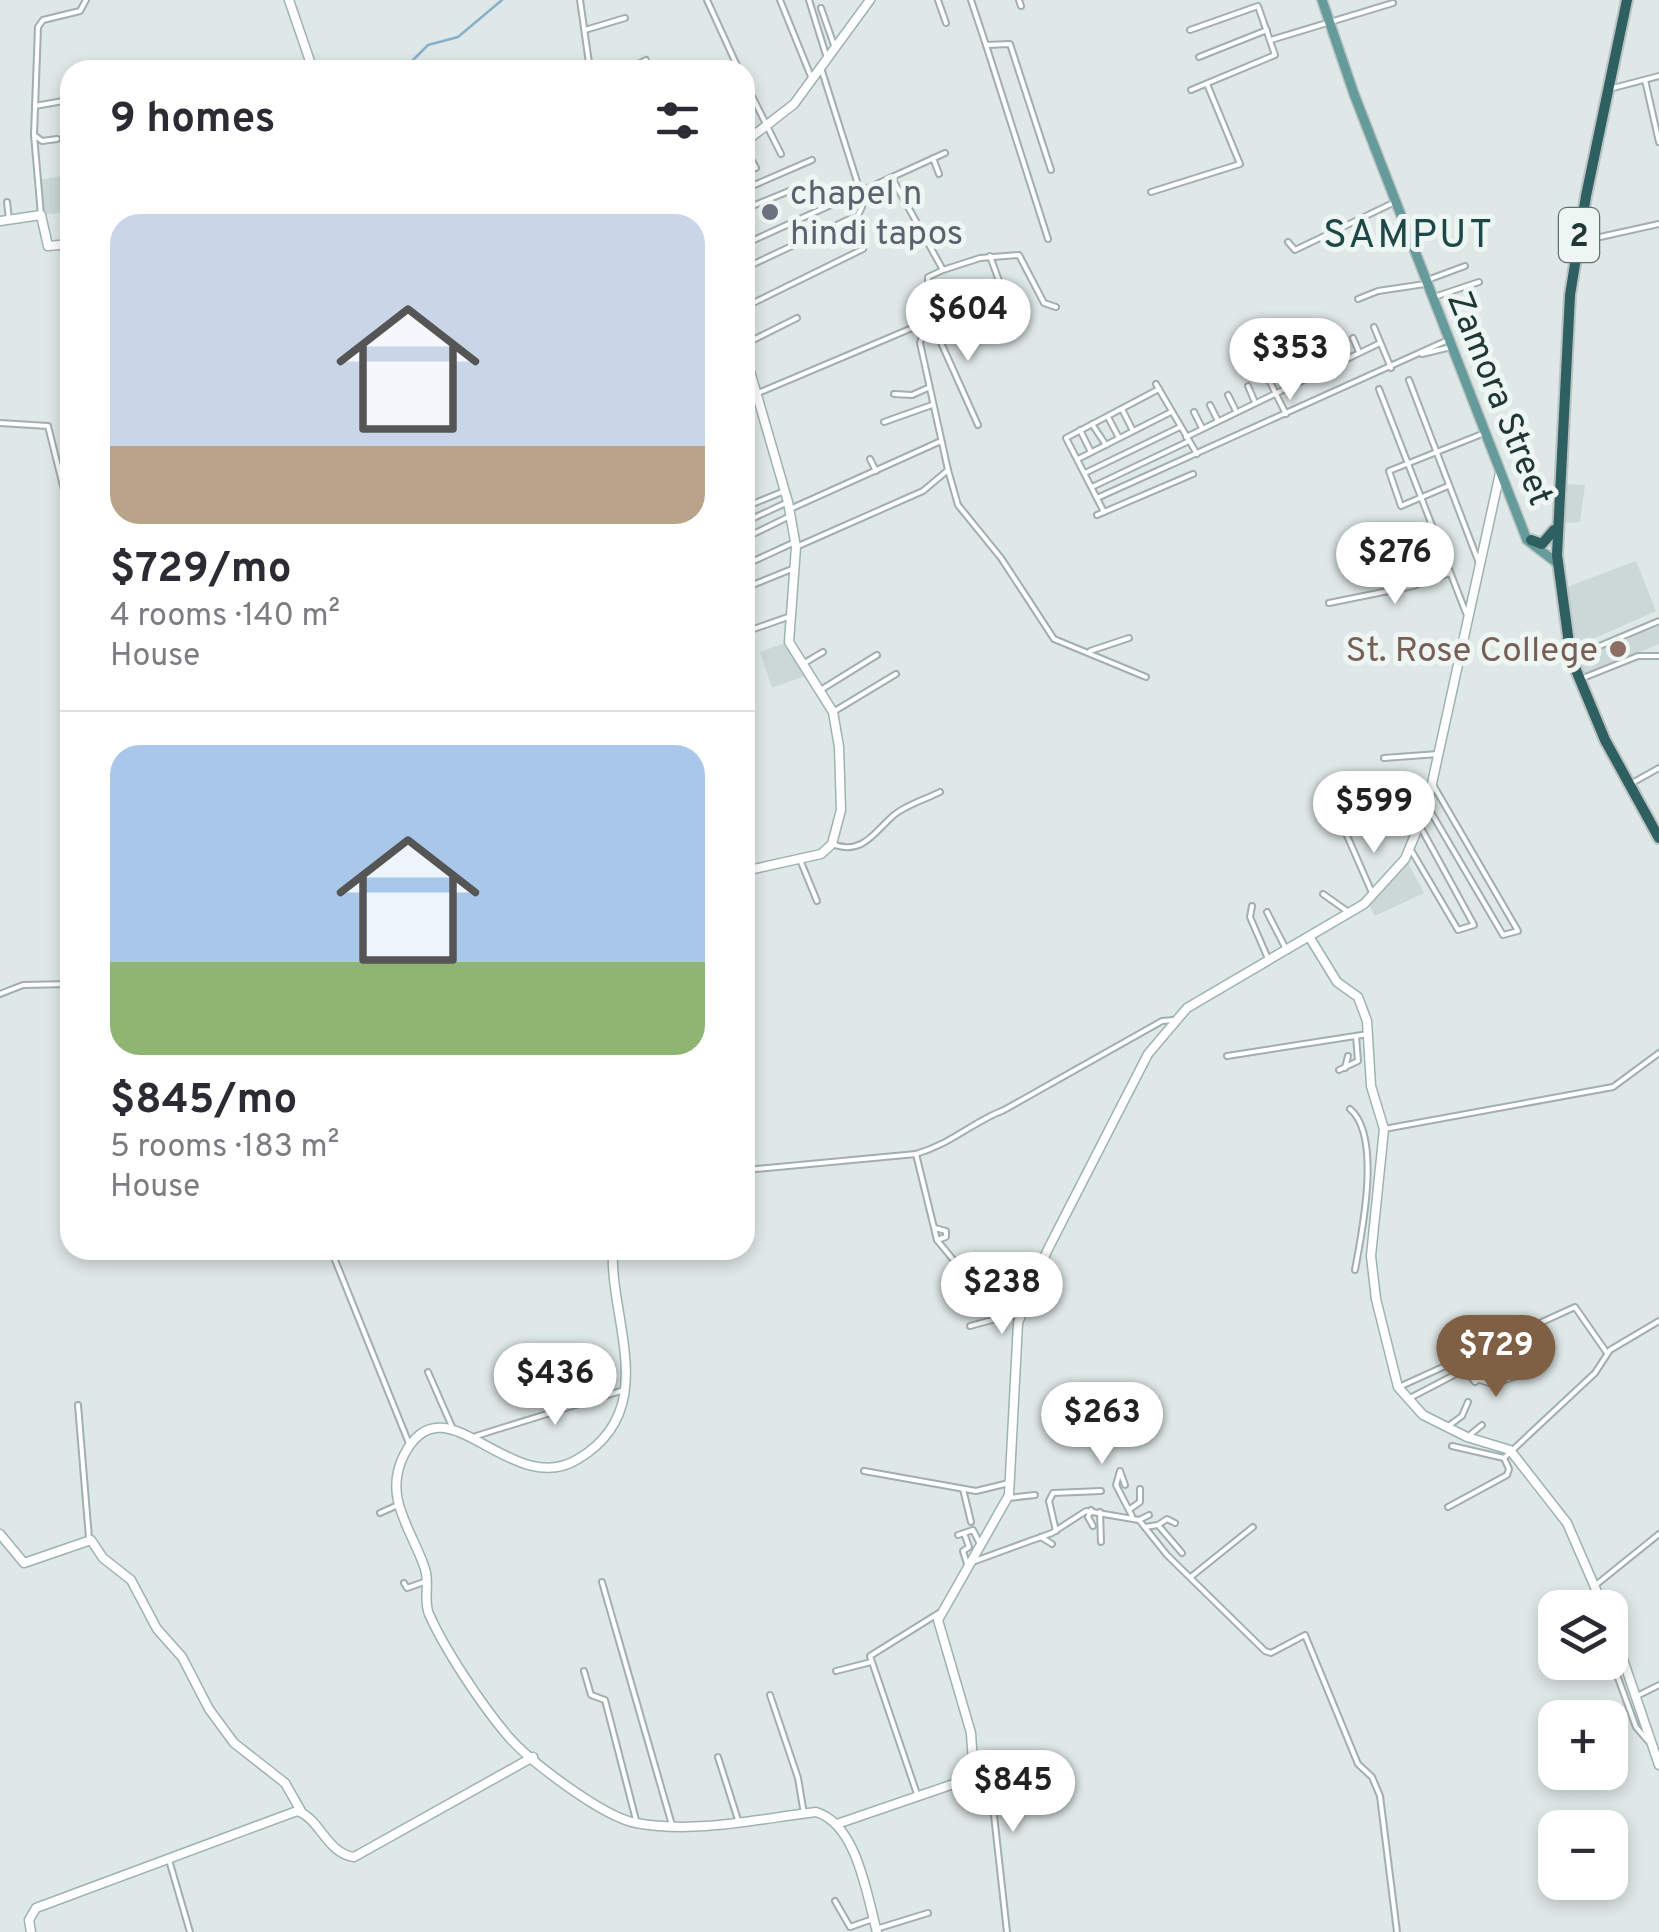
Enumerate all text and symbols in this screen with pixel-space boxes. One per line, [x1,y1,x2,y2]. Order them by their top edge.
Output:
icon: filters [650,93,705,148]
text: 9 homes [110,94,275,147]
place label: chapel n hindi tapos [790,173,963,257]
marker: chapel n hindi tapos [759,201,781,223]
road number: 2 [1559,208,1599,262]
district label: SAMPUT [1323,212,1495,262]
icon: home [318,279,498,459]
pin: $604 [909,279,1027,364]
street label: Zamora Street [1435,286,1561,513]
text: $604 [928,291,1008,331]
pin: $353 [1231,318,1349,403]
text: $353 [1251,330,1329,370]
pin: $276 [1336,522,1454,607]
text: $276 [1358,534,1432,574]
text: $729/mo [110,544,292,597]
text: 4 rooms · 140 m² [110,597,340,637]
place label: St. Rose College [1346,630,1598,674]
text: House [110,637,200,677]
marker: St. Rose College [1607,638,1629,660]
pin: $599 [1315,771,1433,856]
text: $599 [1335,783,1413,823]
icon: home [318,810,498,990]
text: $845/mo [110,1075,297,1128]
text: 5 rooms · 183 m² [110,1128,339,1168]
text: House [110,1168,200,1208]
pin: $238 [943,1252,1061,1337]
text: $238 [963,1264,1041,1304]
pin: $729 [1437,1315,1555,1400]
text: $729 [1458,1327,1534,1367]
pin: $436 [496,1343,614,1428]
text: $436 [516,1355,594,1395]
pin: $263 [1043,1382,1161,1467]
text: $263 [1063,1394,1141,1434]
map controls [1538,1590,1628,1900]
button: layers [1538,1590,1628,1680]
button: + [1538,1700,1628,1790]
pin: $845 [954,1750,1072,1835]
text: $845 [973,1762,1053,1802]
button: − [1538,1810,1628,1900]

